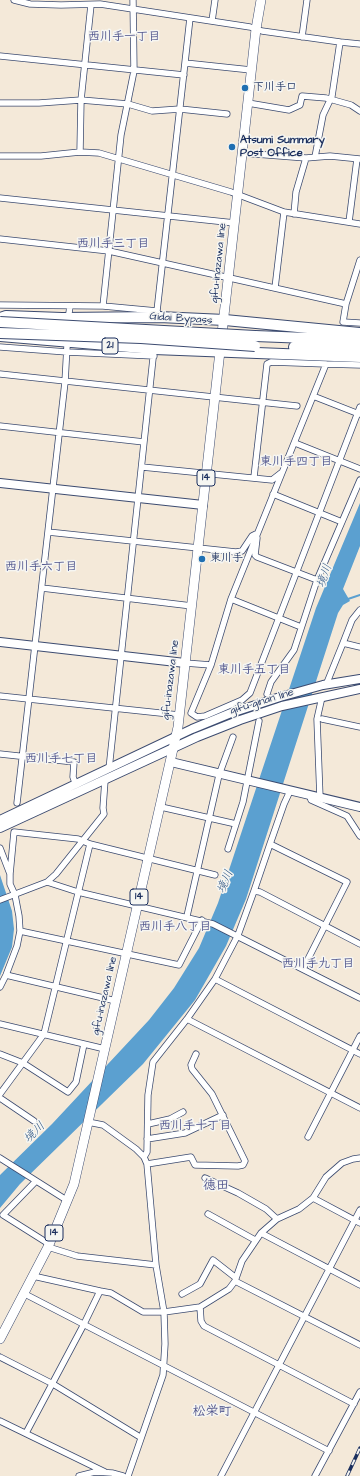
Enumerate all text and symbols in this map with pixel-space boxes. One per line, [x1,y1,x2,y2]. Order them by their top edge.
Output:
district label: 西川手一丁目 [88,30,160,44]
place label: 下川手口 [253,81,297,95]
marker: 下川手口 [240,83,250,93]
place label: Atsumi Summary Post Office [240,134,325,160]
marker: Atsumi Summary Post Office [227,142,237,152]
street label: gifu-inazawa line [208,222,230,304]
district label: 西川手三丁目 [77,237,149,251]
street label: Gidai Bypass [149,310,213,328]
road number: 21 [102,338,118,354]
district label: 東川手四丁目 [260,455,332,469]
road number: 14 [197,470,215,486]
place label: 東川手 [210,552,243,566]
marker: 東川手 [197,554,207,564]
district label: 西川手六丁目 [5,560,77,574]
water label: 境川 [314,562,336,590]
street label: gifu-inazawa line [160,639,182,721]
district label: 東川手五丁目 [218,663,290,677]
street label: gifu-ginan line [228,686,296,718]
district label: 西川手七丁目 [25,752,97,766]
water label: 境川 [215,868,237,896]
road number: 14 [130,889,148,905]
district label: 西川手八丁目 [139,920,211,934]
street label: gifu-inazawa line [90,955,120,1037]
district label: 西川手九丁目 [282,957,354,971]
water label: 境川 [21,1119,49,1147]
district label: 西川手十丁目 [159,1119,231,1133]
district label: 徳田 [203,1178,229,1194]
road number: 14 [45,1225,63,1241]
district label: 松栄町 [193,1404,231,1420]

